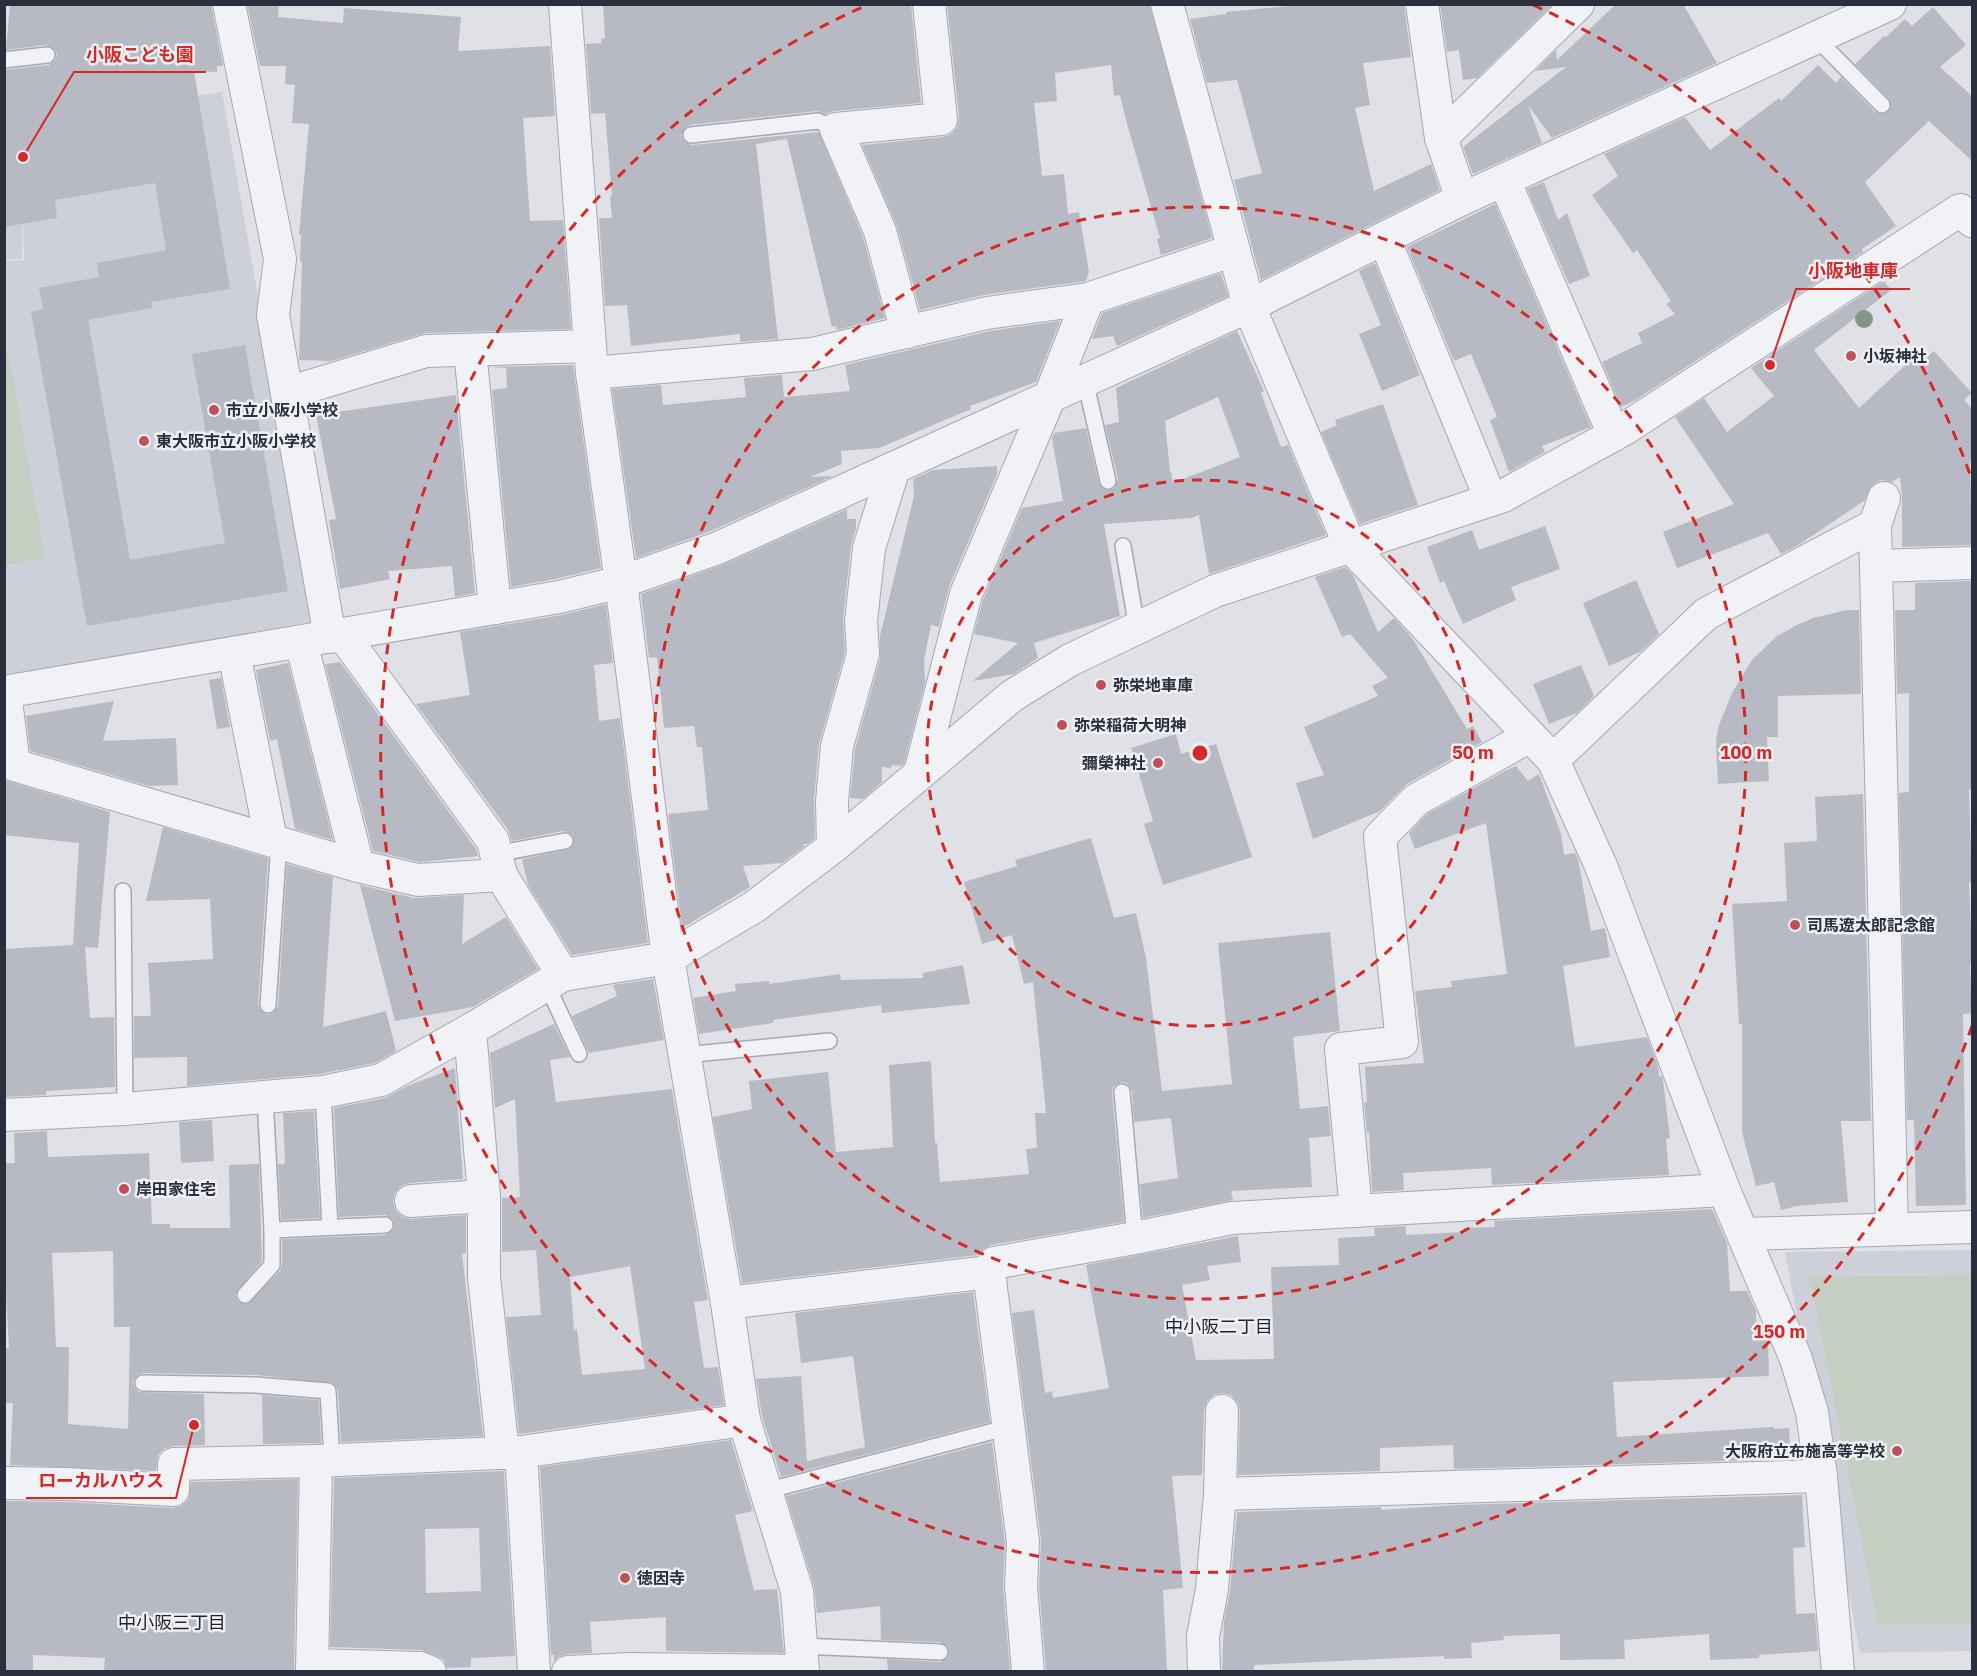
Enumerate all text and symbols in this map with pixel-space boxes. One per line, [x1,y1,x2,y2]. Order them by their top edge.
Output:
callout: 小阪こども園 [74,36,206,72]
text: 小阪こども園 [86,43,194,66]
callout: 小阪地車庫 [1796,253,1910,289]
text: 小阪地車庫 [1808,259,1898,282]
place label: 小坂神社 [1863,346,1927,366]
marker: 小坂神社 [1844,349,1858,363]
place label: 市立小阪小学校 [226,400,338,420]
marker: 市立小阪小学校 [207,403,221,417]
place label: 東大阪市立小阪小学校 [156,431,316,451]
marker: 東大阪市立小阪小学校 [137,434,151,448]
place label: 弥栄地車庫 [1113,675,1193,695]
marker: 弥栄地車庫 [1094,678,1108,692]
place label: 弥栄稲荷大明神 [1074,715,1186,735]
marker: 弥栄稲荷大明神 [1055,718,1069,732]
text: 50 m [1452,741,1494,764]
text: 100 m [1720,741,1772,764]
centre of rings [1190,743,1210,763]
place label: 彌榮神社 [1082,753,1146,773]
marker: 彌榮神社 [1151,756,1165,770]
place label: 司馬遼太郎記念館 [1807,915,1935,935]
marker: 司馬遼太郎記念館 [1788,918,1802,932]
place label: 岸田家住宅 [136,1179,216,1199]
marker: 岸田家住宅 [117,1182,131,1196]
district label: 中小阪二丁目 [1165,1315,1273,1338]
text: 150 m [1753,1320,1805,1343]
place label: 大阪府立布施高等学校 [1725,1441,1885,1461]
marker: 大阪府立布施高等学校 [1890,1444,1904,1458]
callout: ローカルハウス [26,1462,176,1498]
text: ローカルハウス [38,1469,164,1492]
place label: 徳因寺 [637,1568,685,1588]
marker: 徳因寺 [618,1571,632,1585]
district label: 中小阪三丁目 [118,1611,226,1634]

